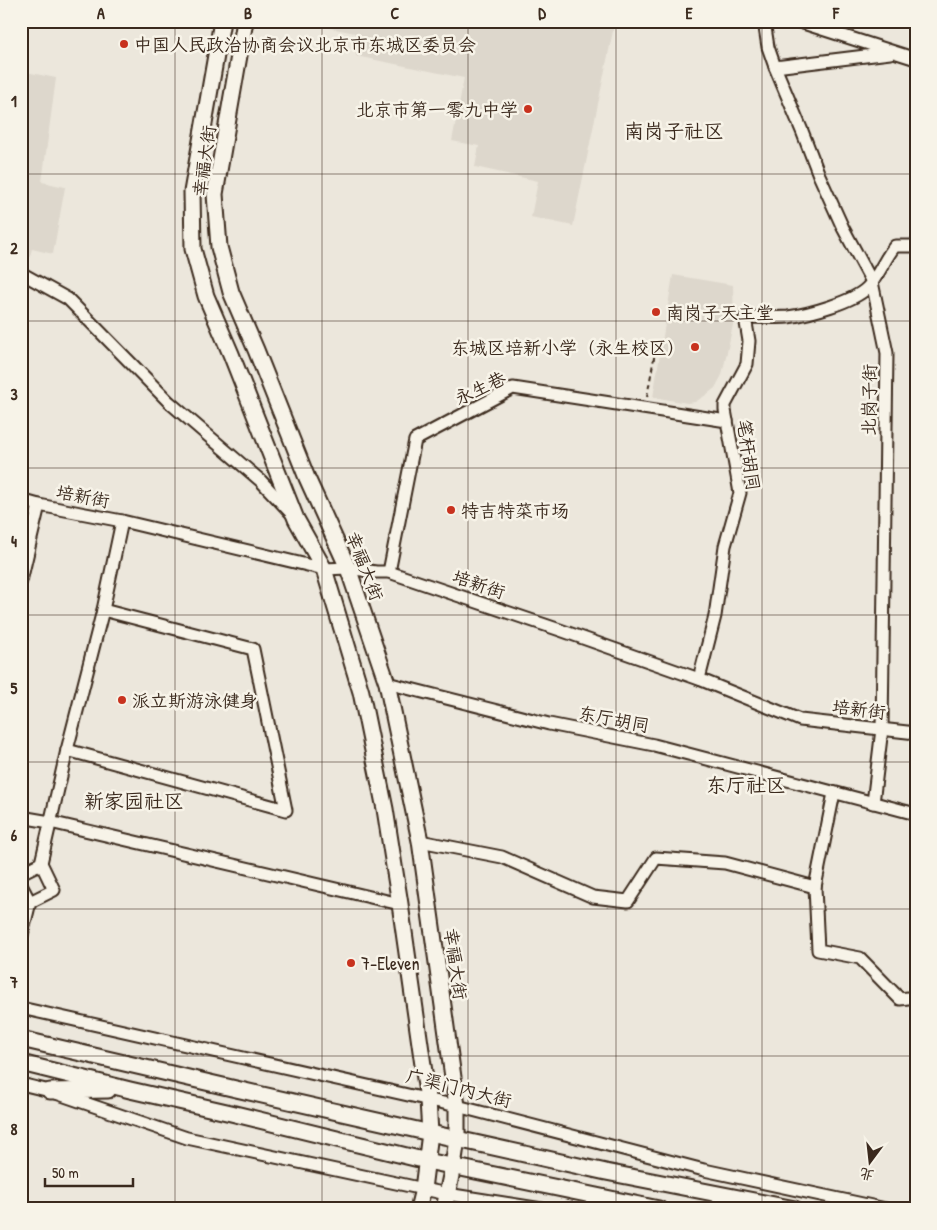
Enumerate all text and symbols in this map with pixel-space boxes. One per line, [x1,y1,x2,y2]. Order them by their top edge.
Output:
text: A [97,2,105,24]
text: B [244,2,252,24]
text: C [391,2,400,24]
text: D [538,2,546,24]
text: E [685,2,693,24]
text: F [832,2,840,24]
place label: 中国人民政治协商会议北京市东城区委员会 [134,32,476,57]
marker: 中国人民政治协商会议北京市东城区委员会 [118,38,130,50]
text: 1 [11,90,17,112]
place label: 北京市第一零九中学 [356,97,518,122]
marker: 北京市第一零九中学 [522,103,534,115]
district label: 南岗子社区 [624,117,724,144]
street label: 幸福大街 [187,124,221,198]
text: 2 [10,237,18,259]
place label: 南岗子天主堂 [666,300,774,325]
marker: 南岗子天主堂 [650,306,662,318]
place label: 东城区培新小学（永生校区） [451,335,685,360]
marker: 东城区培新小学（永生校区） [689,341,701,353]
street label: 北岗子街 [856,364,882,436]
street label: 永生巷 [450,365,510,411]
text: 3 [10,383,18,405]
street label: 笔杆胡同 [732,418,766,492]
street label: 培新街 [54,479,112,513]
place label: 特吉特菜市场 [461,498,569,523]
marker: 特吉特菜市场 [445,504,457,516]
street label: 幸福大街 [340,528,390,604]
text: 4 [11,530,17,552]
street label: 培新街 [449,563,509,605]
text: 5 [11,677,18,699]
place label: 派立斯游泳健身 [132,688,258,713]
street label: 培新街 [831,693,887,725]
marker: 派立斯游泳健身 [116,694,128,706]
street label: 东厅胡同 [576,700,652,738]
district label: 东厅社区 [706,771,786,798]
district label: 新家园社区 [84,787,184,814]
text: 6 [11,824,18,846]
street label: 幸福大街 [439,927,473,1001]
place label: 7-Eleven [361,951,420,976]
marker: 7-Eleven [345,957,357,969]
text: 7 [9,971,18,993]
street label: 广渠门内大街 [404,1063,514,1113]
text: 8 [11,1118,18,1140]
north arrow [844,1138,894,1188]
scale bar [45,1155,132,1187]
text: 50 m [52,1162,79,1183]
text: 北 [857,1164,876,1186]

